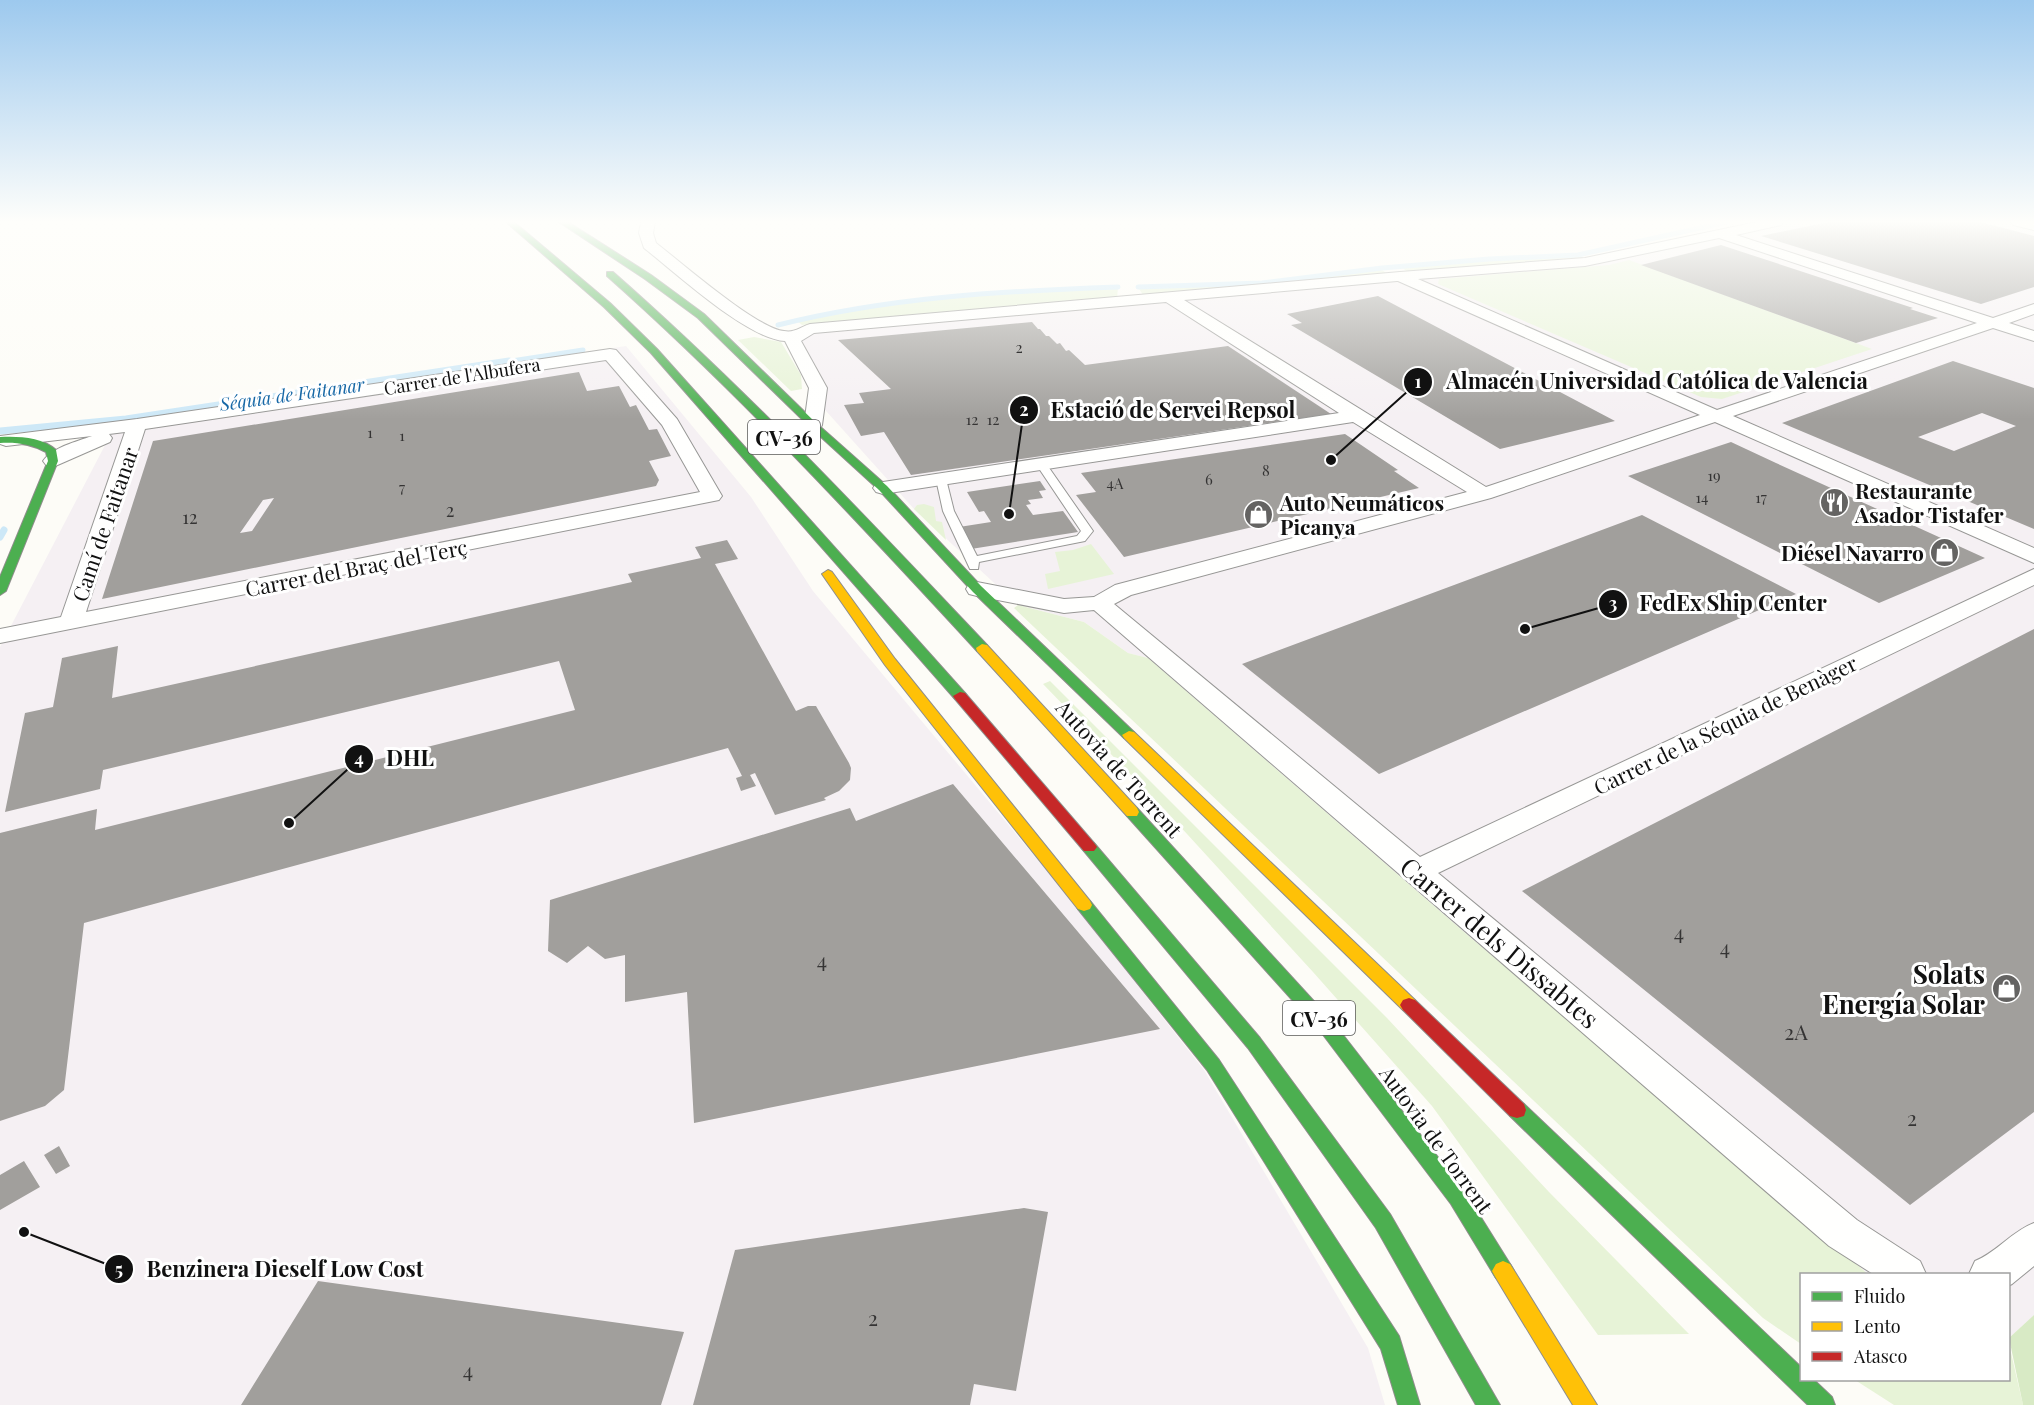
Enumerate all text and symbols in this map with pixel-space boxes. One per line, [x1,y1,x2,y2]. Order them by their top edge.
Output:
house number: 2 [1015,337,1023,357]
street label: Carrer de l'Albufera [382,352,542,400]
callout: Almacén Universidad Católica de Valencia [1403,362,1880,402]
text: Almacén Universidad Católica de Valencia [1445,365,1868,395]
text: 1 [1415,369,1422,393]
water label: Séquia de Faitanar [217,372,367,416]
callout: Estació de Servei Repsol [1009,390,1308,430]
text: Estació de Servei Repsol [1051,394,1296,424]
text: 2 [1019,397,1029,421]
house number: 12 [966,409,978,429]
house number: 12 [987,409,999,429]
road number: CV-36 [748,420,820,454]
house number: 1 [367,422,373,442]
house number: 1 [399,425,405,445]
street label: Camí de Faitanar [64,442,144,605]
house number: 8 [1262,460,1270,480]
house number: 19 [1707,465,1721,485]
house number: 6 [1205,469,1213,489]
house number: 4A [1107,473,1124,493]
place label: Restaurante Asador Tistafer [1854,476,2004,528]
house number: 7 [399,477,405,497]
restaurant icon: Restaurante Asador Tistafer [1818,486,1850,518]
house number: 14 [1696,487,1708,507]
house number: 17 [1755,487,1767,507]
place label: Auto Neumáticos Picanya [1279,488,1444,540]
house number: 2 [446,498,454,522]
shop icon: Auto Neumáticos Picanya [1243,498,1275,530]
house number: 12 [182,505,198,529]
street label: Carrer del Braç del Terç [243,532,469,602]
shop icon: Diésel Navarro [1929,536,1961,568]
place label: Diésel Navarro [1781,538,1924,566]
callout: FedEx Ship Center [1598,584,1839,624]
text: FedEx Ship Center [1639,587,1828,617]
text: 3 [1609,591,1618,615]
street label: Carrer de la Séquia de Benàger [1589,648,1862,800]
street label: Autovia de Torrent [1050,693,1190,843]
callout: DHL [344,739,446,779]
text: DHL [386,742,434,772]
text: 4 [354,746,364,770]
street label: Carrer dels Dissabtes [1393,849,1607,1035]
house number: 4 [1674,917,1684,945]
house number: 4 [1720,932,1730,960]
house number: 4 [817,945,827,973]
place label: Solats Energía Solar [1822,956,1985,1021]
shop icon: Solats Energía Solar [1990,972,2022,1004]
road number: CV-36 [1283,1001,1355,1035]
house number: 2A [1784,1017,1808,1045]
street label: Autovia de Torrent [1373,1059,1500,1219]
house number: 2 [1907,1103,1917,1131]
callout: Benzinera Dieself Low Cost [104,1249,436,1289]
text: Benzinera Dieself Low Cost [146,1253,424,1283]
text: 5 [115,1257,123,1281]
legend [1800,1273,2010,1381]
text: Fluido [1854,1284,1905,1308]
house number: 2 [868,1303,878,1331]
text: Lento [1854,1314,1901,1338]
text: Atasco [1853,1344,1907,1368]
house number: 4 [463,1355,473,1383]

